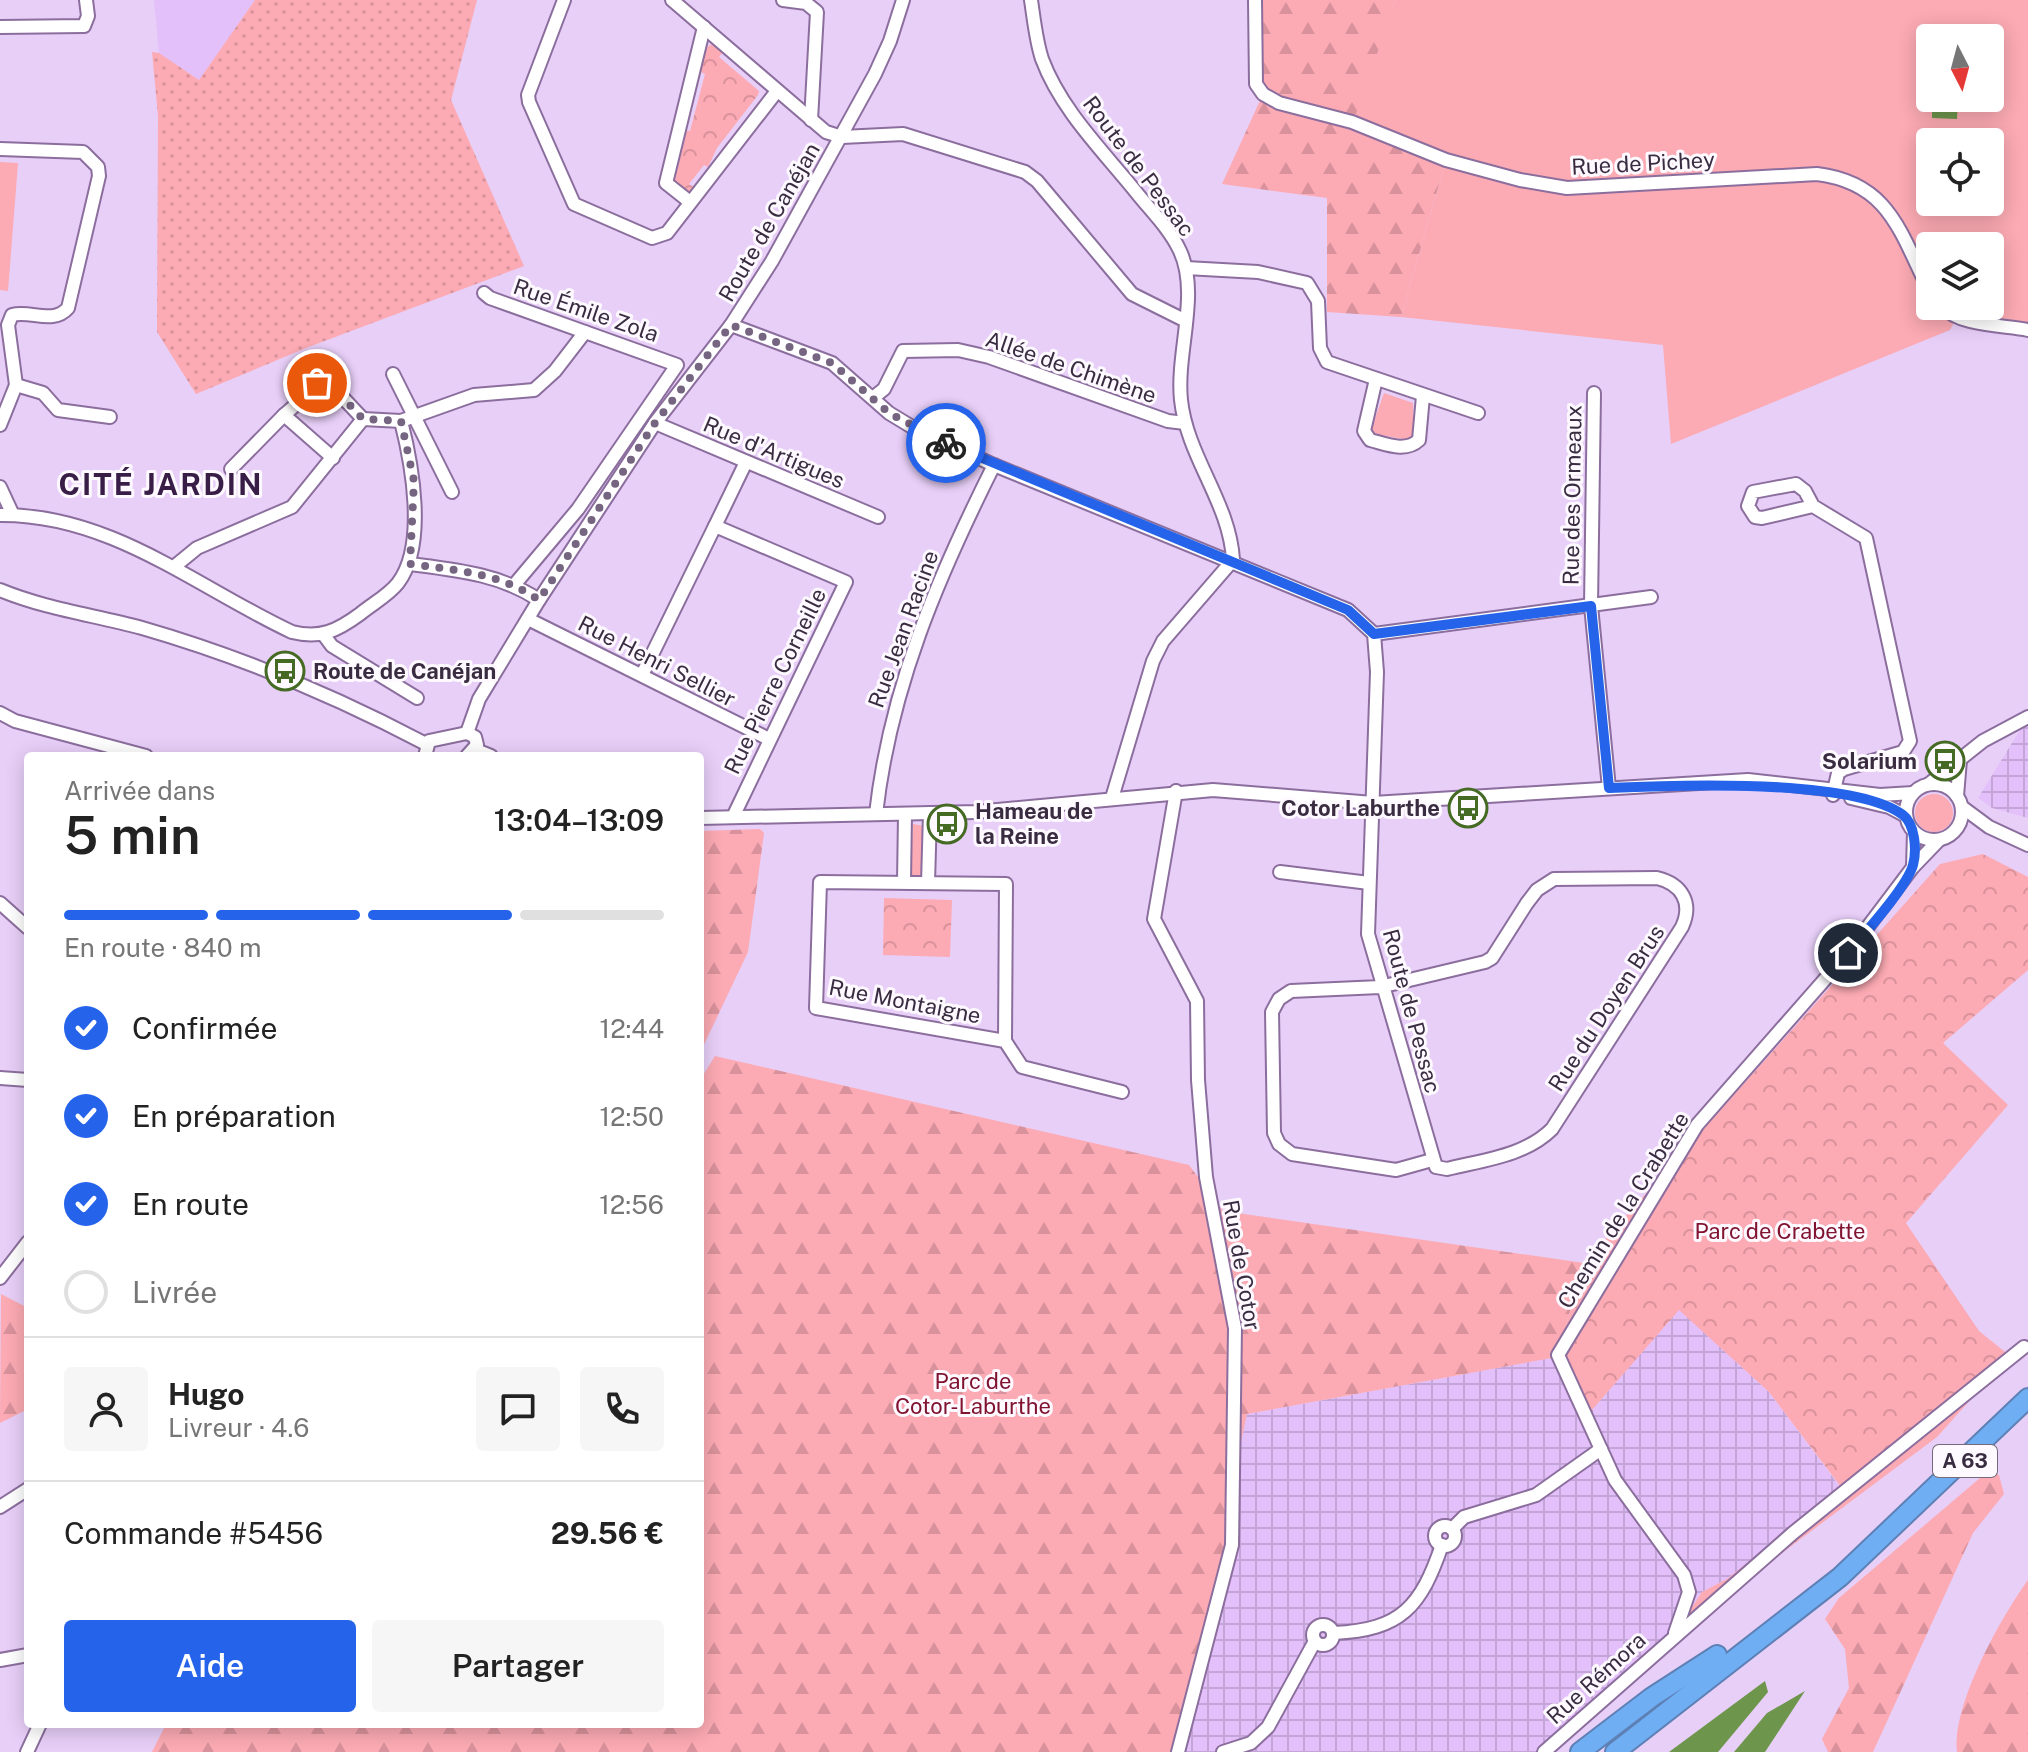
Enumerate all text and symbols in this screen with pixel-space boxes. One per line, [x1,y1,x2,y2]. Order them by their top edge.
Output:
north arrow [1916,24,2004,112]
map controls [1916,24,2004,320]
street label: Route de Pessac [1078,91,1200,241]
button: locate [1916,128,2004,216]
street label: Route de Canéjan [713,138,825,306]
street label: Rue de Pichey [1571,146,1716,180]
button: layers [1916,232,2004,320]
street label: Rue Émile Zola [510,273,662,347]
street label: Allée de Chimène [982,326,1160,408]
pin [283,349,351,417]
icon: bag [295,361,339,405]
courier [906,403,986,483]
street label: Rue des Ormeaux [1557,405,1587,585]
street label: Rue d'Artigues [700,411,848,493]
icon: bike [924,421,968,465]
district label: CITÉ JARDIN [59,466,263,502]
street label: Rue Jean Racine [862,547,944,711]
street label: Rue Pierre Corneille [719,584,831,778]
street label: Rue Henri Sellier [574,610,740,712]
bus stop icon: Route de Canéjan [264,650,306,692]
place label: Route de Canéjan [313,658,496,684]
bus stop icon: Solarium [1924,740,1966,782]
place label: Solarium [1822,748,1917,774]
text: Arrivée dans [64,775,215,806]
bus stop icon: Cotor Laburthe [1447,787,1489,829]
place label: Cotor Laburthe [1281,795,1440,821]
place label: Hameau de la Reine [975,798,1093,849]
text: 13:04–13:09 [494,802,664,838]
bus stop icon: Hameau de la Reine [926,803,968,845]
text: 5 min [64,805,200,866]
pin [1814,919,1882,987]
street label: Rue du Doyen Brus [1543,920,1669,1096]
street label: Route de Pessac [1378,926,1446,1096]
icon: home [1826,931,1870,975]
text: En route · 840 m [64,932,261,963]
street label: Rue Montaigne [827,974,983,1028]
icon: check [64,1006,108,1050]
text: Confirmée [132,1010,277,1046]
text: 12:44 [600,1013,664,1044]
icon: check [64,1094,108,1138]
text: En préparation [132,1098,336,1134]
text: 12:50 [599,1101,664,1132]
street label: Chemin de la Crabette [1552,1107,1694,1313]
icon: check [64,1182,108,1226]
text: En route [132,1186,249,1222]
text: 12:56 [599,1189,664,1220]
street label: Rue de Cotor [1218,1198,1266,1332]
park label: Parc de Crabette [1695,1218,1865,1244]
text: Livrée [132,1274,217,1310]
button: person [64,1367,148,1451]
button: chat [476,1367,560,1451]
button: phone [580,1367,664,1451]
park label: Parc de Cotor-Laburthe [895,1368,1051,1419]
text: Hugo [168,1376,245,1412]
text: Livreur · 4.6 [168,1412,309,1443]
road number: A 63 [1933,1445,1997,1477]
text: Commande #5456 [64,1515,323,1551]
text: 29.56 € [551,1515,664,1551]
button: Aide [64,1620,356,1712]
button: Partager [372,1620,664,1712]
street label: Rue Rémora [1541,1627,1651,1729]

